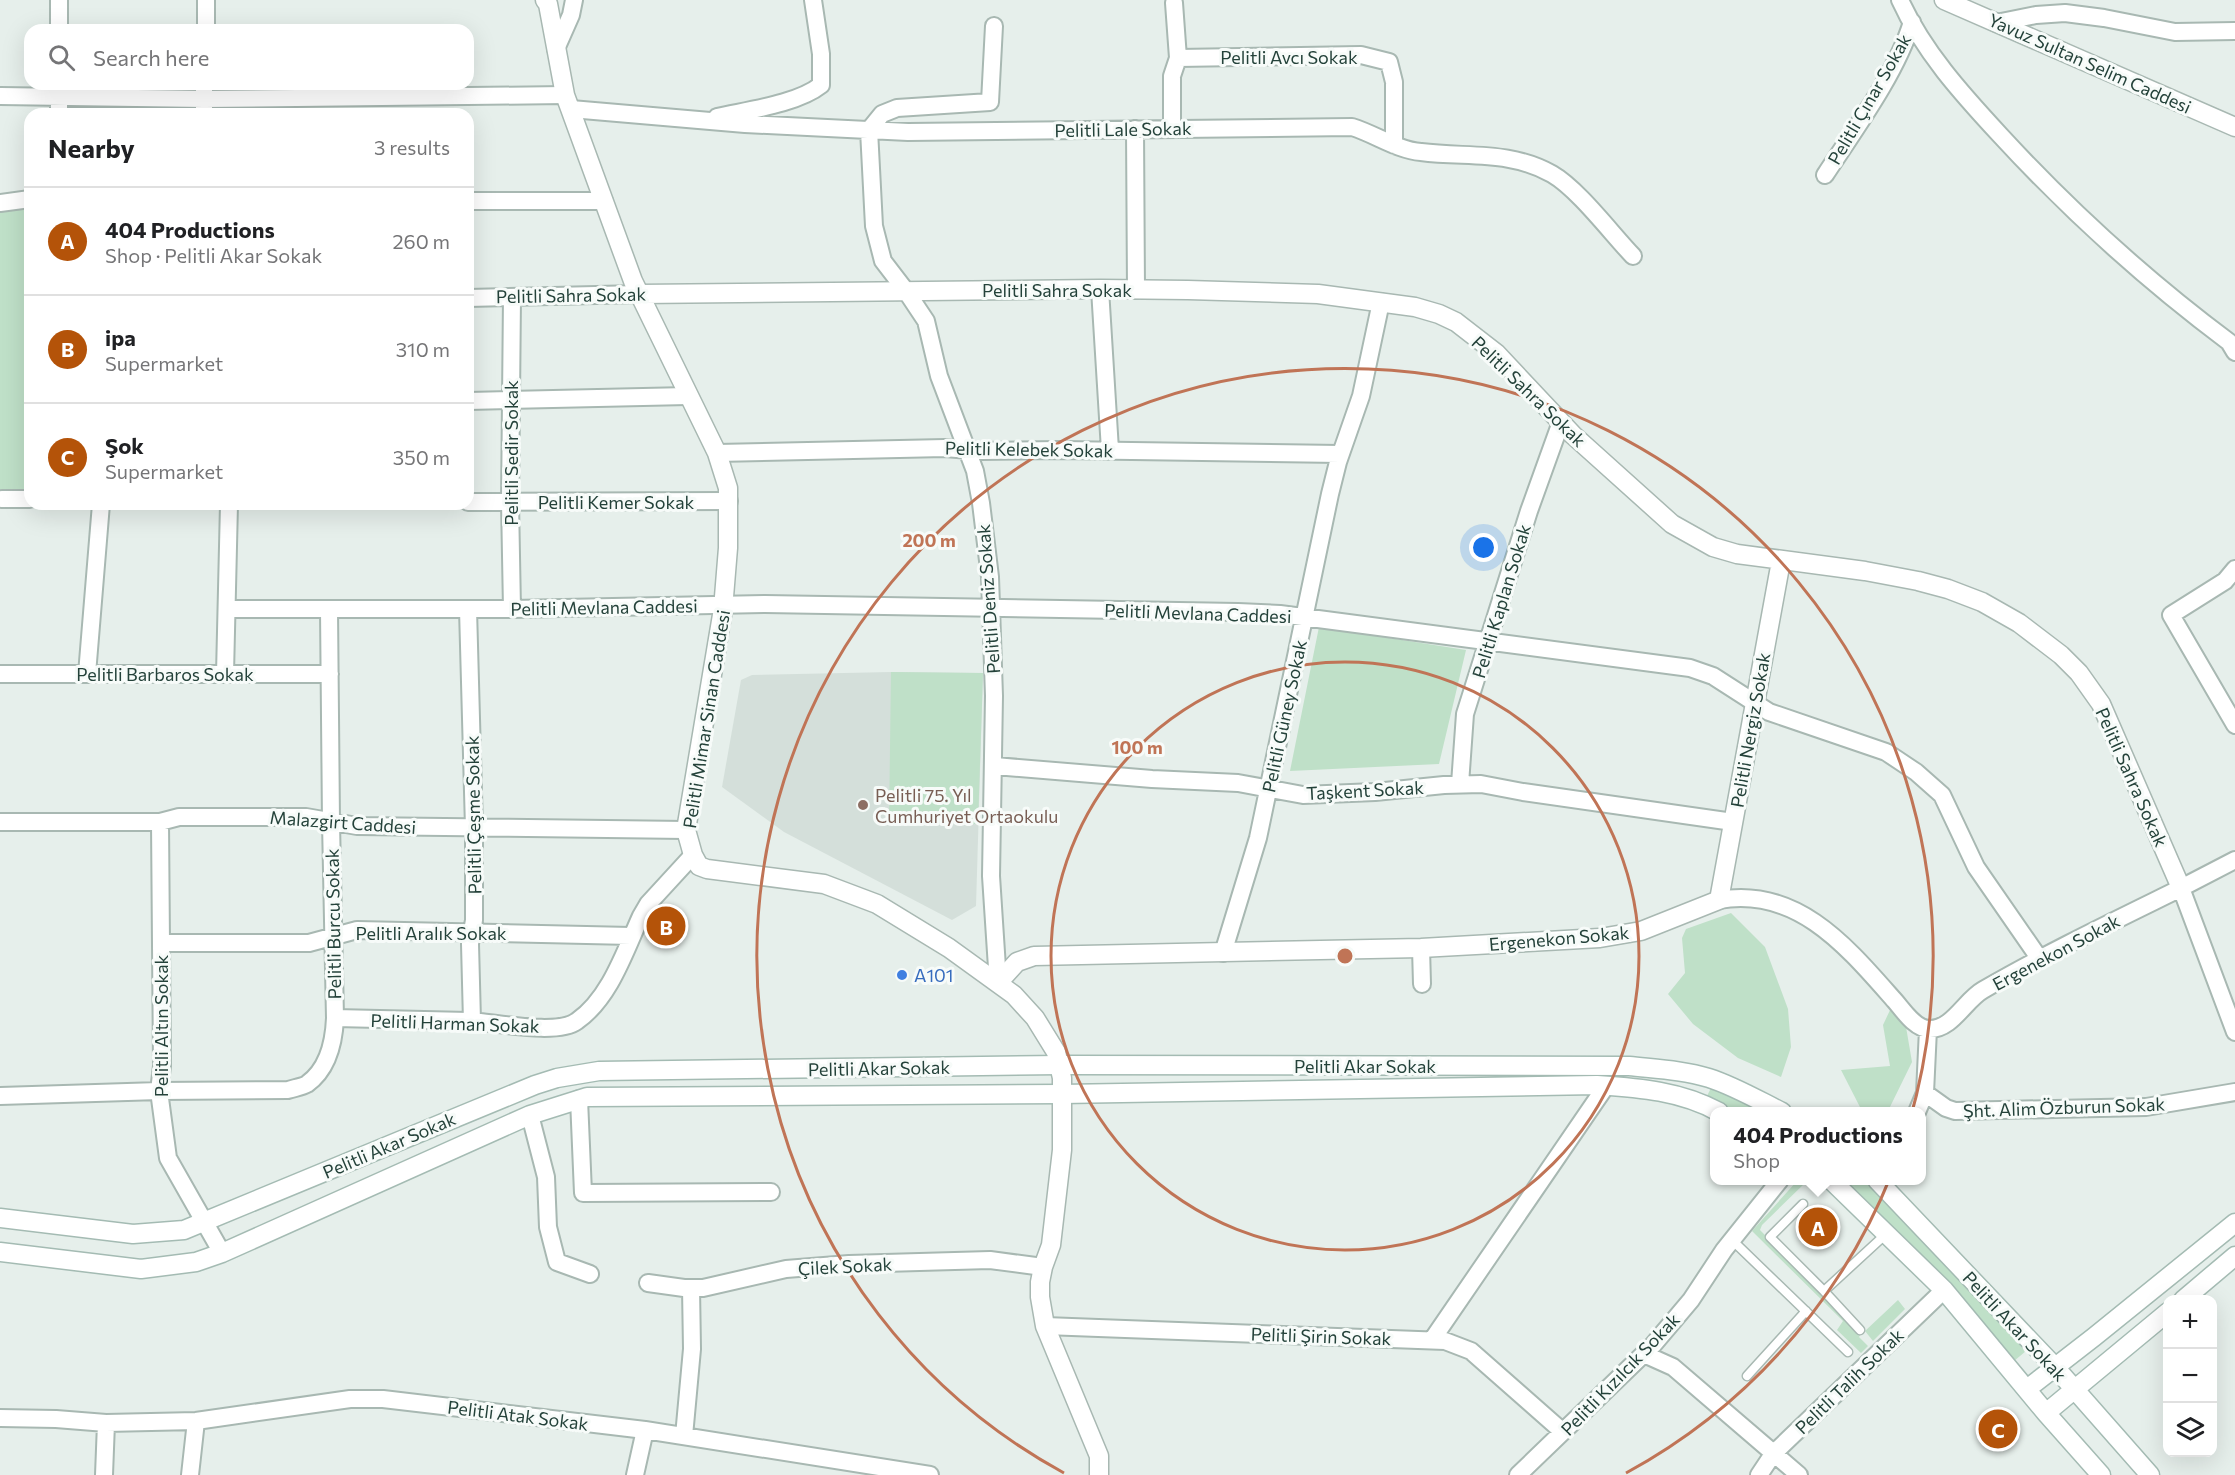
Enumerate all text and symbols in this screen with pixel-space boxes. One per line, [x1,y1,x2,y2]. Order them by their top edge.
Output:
street label: Yavuz Sultan Selim Caddesi [1985,8,2195,118]
search box [24,24,474,90]
street label: Pelitli Çınar Sokak [1823,30,1915,168]
icon: search [45,41,78,74]
text: Search here [93,44,209,71]
street label: Pelitli Avcı Sokak [1220,46,1358,68]
street label: Pelitli Lale Sokak [1054,117,1192,141]
text: Nearby [48,132,135,163]
text: 3 results [374,135,450,159]
text: 404 Productions [105,216,275,243]
text: A [60,229,75,253]
text: 260 m [392,229,450,253]
text: Shop · Pelitli Akar Sokak [105,243,322,267]
street label: Pelitli Sahra Sokak [982,279,1132,301]
street label: Pelitli Sahra Sokak [496,283,646,307]
text: ipa [105,324,136,351]
street label: Pelitli Sahra Sokak [1467,331,1591,451]
text: B [61,337,74,361]
text: 310 m [396,337,450,361]
text: Supermarket [105,351,223,375]
street label: Pelitli Sedir Sokak [500,380,522,526]
text: Şok [105,432,144,459]
street label: Pelitli Kelebek Sokak [945,437,1114,461]
text: C [61,445,74,469]
text: 350 m [393,445,450,469]
text: Supermarket [105,459,223,483]
street label: Pelitli Kemer Sokak [538,491,695,513]
street label: Pelitli Kaplan Sokak [1467,521,1535,681]
street label: Pelitli Deniz Sokak [972,523,1004,675]
text: 200 m [902,529,956,551]
your location [1469,533,1498,562]
street label: Pelitli Mevlana Caddesi [510,594,698,620]
street label: Pelitli Mevlana Caddesi [1104,599,1292,627]
street label: Pelitli Mimar Sinan Caddesi [678,608,734,830]
street label: Pelitli Güney Sokak [1257,637,1311,794]
street label: Pelitli Nergiz Sokak [1726,651,1775,809]
street label: Pelitli Barbaros Sokak [76,663,254,685]
street label: Pelitli Sahra Sokak [2091,704,2173,850]
street label: Pelitli Çeşme Sokak [461,735,485,894]
text: 100 m [1111,736,1163,758]
street label: Taşkent Sokak [1306,776,1425,804]
place label: Pelitli 75. Yıl Cumhuriyet Ortaokulu [875,784,1058,827]
marker: Pelitli 75. Yıl Cumhuriyet Ortaokulu [856,798,870,812]
street label: Malazgirt Caddesi [269,806,417,838]
street label: Pelitli Burcu Sokak [321,848,345,1000]
pin: B [646,904,686,948]
street label: Ergenekon Sokak [1989,909,2124,995]
street label: Ergenekon Sokak [1488,921,1630,955]
street label: Pelitli Aralık Sokak [355,922,507,944]
centre of rings [1335,946,1355,966]
street label: Pelitli Altın Sokak [150,954,172,1097]
place label: A101 [914,964,954,986]
marker: A101 [895,968,909,982]
street label: Pelitli Harman Sokak [370,1009,540,1037]
street label: Pelitli Akar Sokak [1294,1055,1436,1077]
street label: Pelitli Akar Sokak [808,1056,951,1080]
street label: Şht. Alim Özburun Sokak [1963,1092,2166,1122]
street label: Pelitli Akar Sokak [319,1107,459,1183]
popup [1710,1107,1926,1185]
text: 404 Productions [1733,1121,1903,1148]
text: Shop [1733,1148,1780,1172]
pin: A [1798,1204,1838,1250]
street label: Çilek Sokak [797,1253,893,1279]
street label: Pelitli Akar Sokak [1958,1267,2072,1386]
map controls [2163,1295,2217,1457]
button: + [2163,1295,2217,1349]
street label: Pelitli Kızılcık Sokak [1556,1308,1684,1440]
street label: Pelitli Şirin Sokak [1250,1323,1392,1349]
street label: Pelitli Talih Sokak [1790,1323,1908,1438]
button: − [2163,1349,2217,1403]
street label: Pelitli Atak Sokak [446,1395,590,1435]
button: layers [2163,1403,2217,1457]
pin: C [1978,1406,2018,1452]

